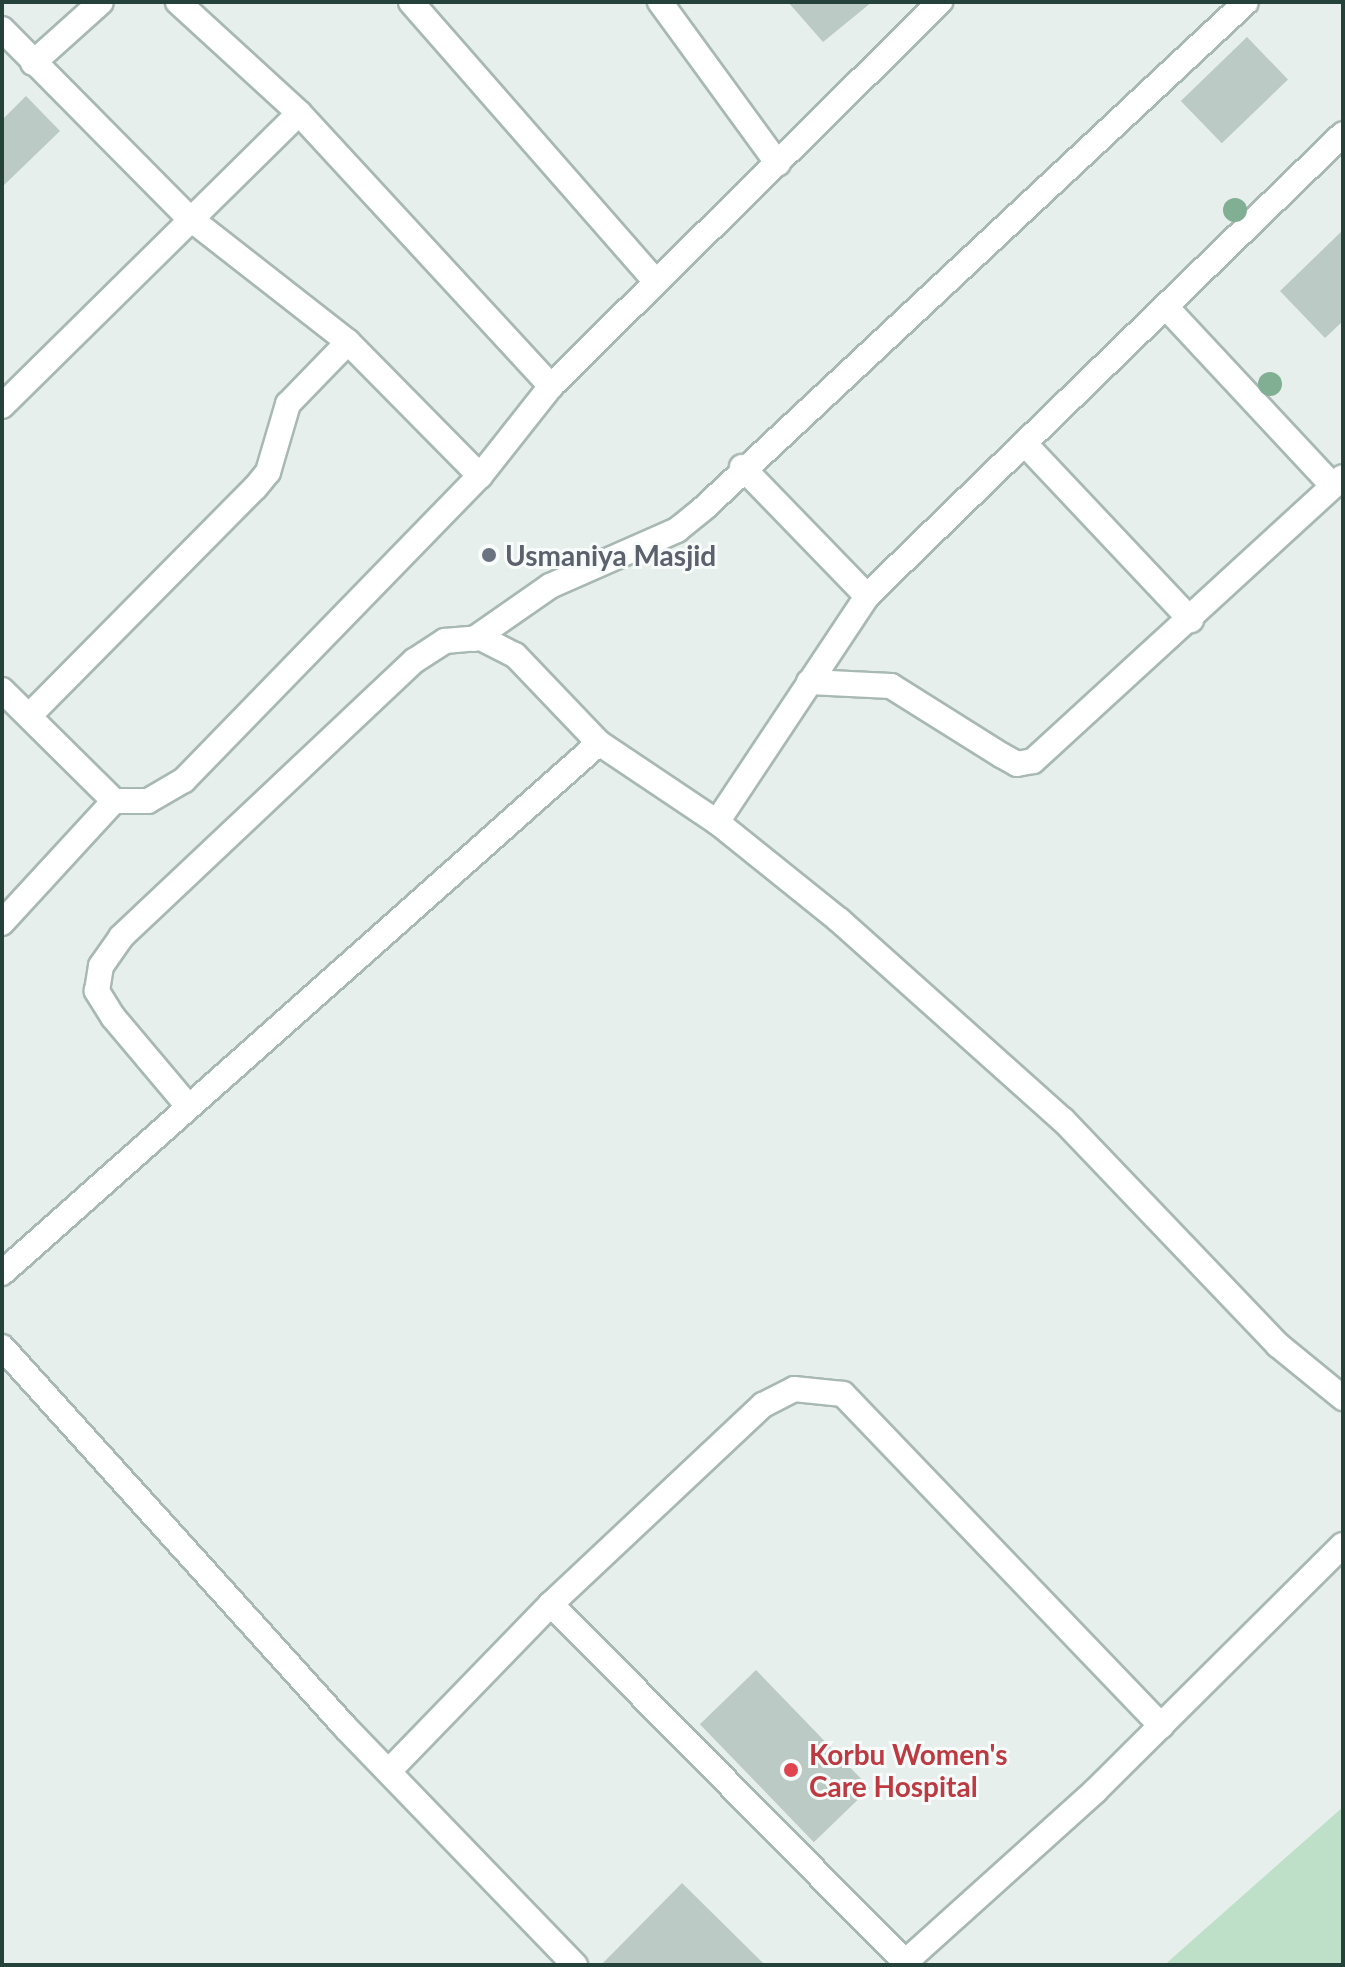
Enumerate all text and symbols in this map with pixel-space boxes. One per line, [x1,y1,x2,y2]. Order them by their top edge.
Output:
place label: Usmaniya Masjid [505,538,716,572]
marker: Usmaniya Masjid [480,546,498,564]
place label: Korbu Women's Care Hospital [809,1737,1008,1803]
marker: Korbu Women's Care Hospital [780,1759,802,1781]

